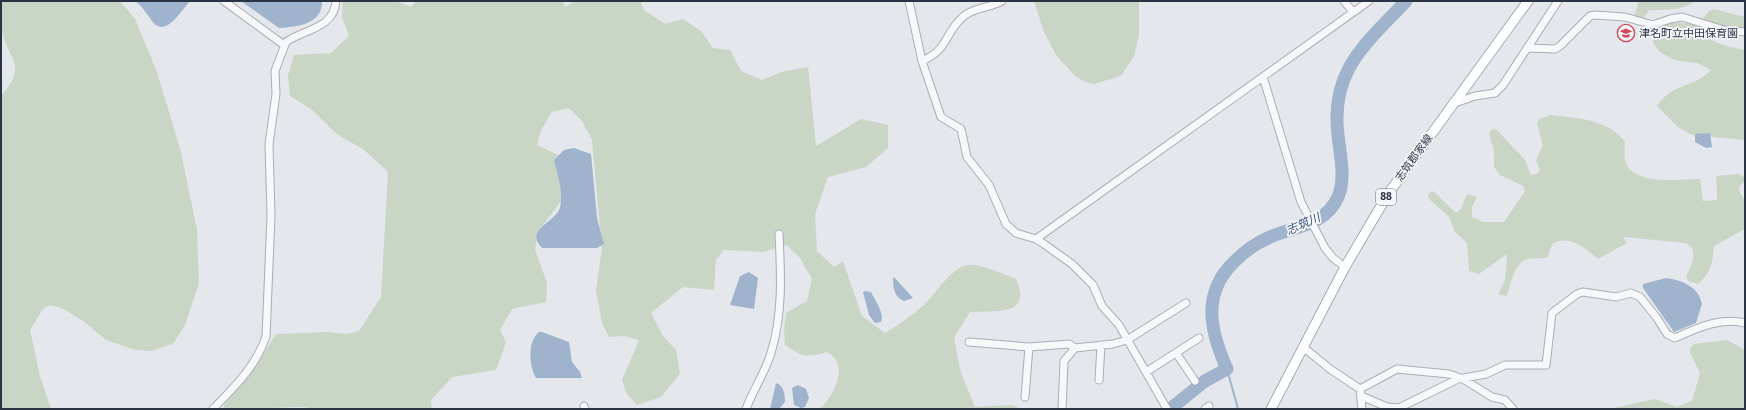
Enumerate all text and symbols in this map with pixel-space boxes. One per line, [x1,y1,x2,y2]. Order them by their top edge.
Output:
school or university icon: 津名町立中田保育園 [1616,23,1636,43]
place label: 津名町立中田保育園 [1639,27,1738,40]
street label: 志筑郡家線 [1393,132,1435,184]
road number: 88 [1376,189,1396,205]
water label: 志筑川 [1284,209,1324,238]

